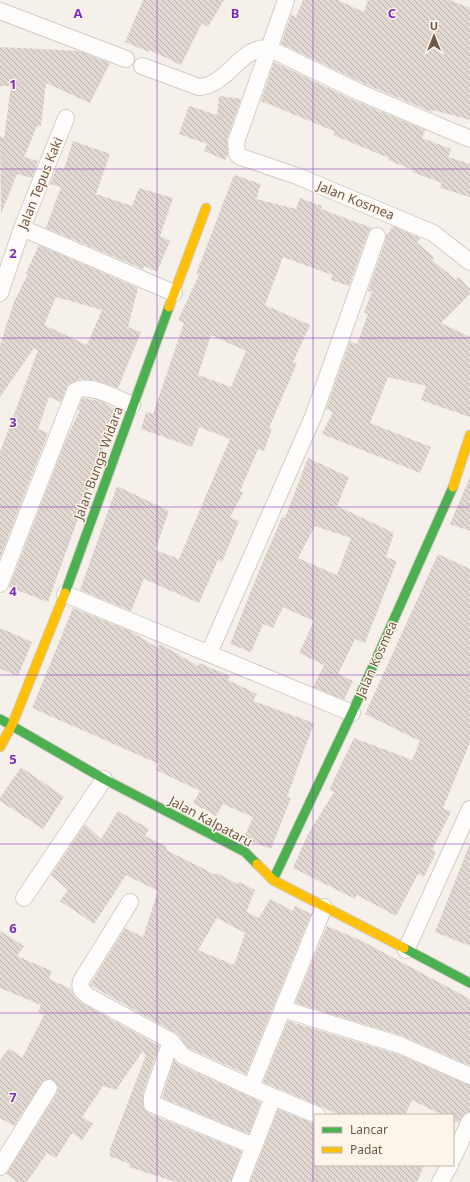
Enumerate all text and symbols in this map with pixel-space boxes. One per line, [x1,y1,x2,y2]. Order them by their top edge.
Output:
text: A [74,4,83,22]
text: B [231,4,239,22]
text: C [388,4,396,22]
north arrow [414,16,454,56]
text: U [430,18,438,33]
text: 1 [9,75,17,93]
street label: Jalan Tepus Kaki [13,134,67,234]
street label: Jalan Kosmea [313,176,397,224]
text: 2 [9,244,17,262]
street label: Jalan Bunga Widara [68,404,127,524]
text: 3 [9,413,17,431]
text: 4 [9,582,17,600]
street label: Jalan Kosmea [350,618,401,702]
text: 5 [9,750,17,768]
street label: Jalan Kalpataru [164,790,256,851]
text: 6 [9,919,17,937]
text: 7 [9,1088,17,1106]
legend [314,1114,454,1166]
text: Lancar [350,1121,388,1138]
text: Padat [350,1141,383,1158]

